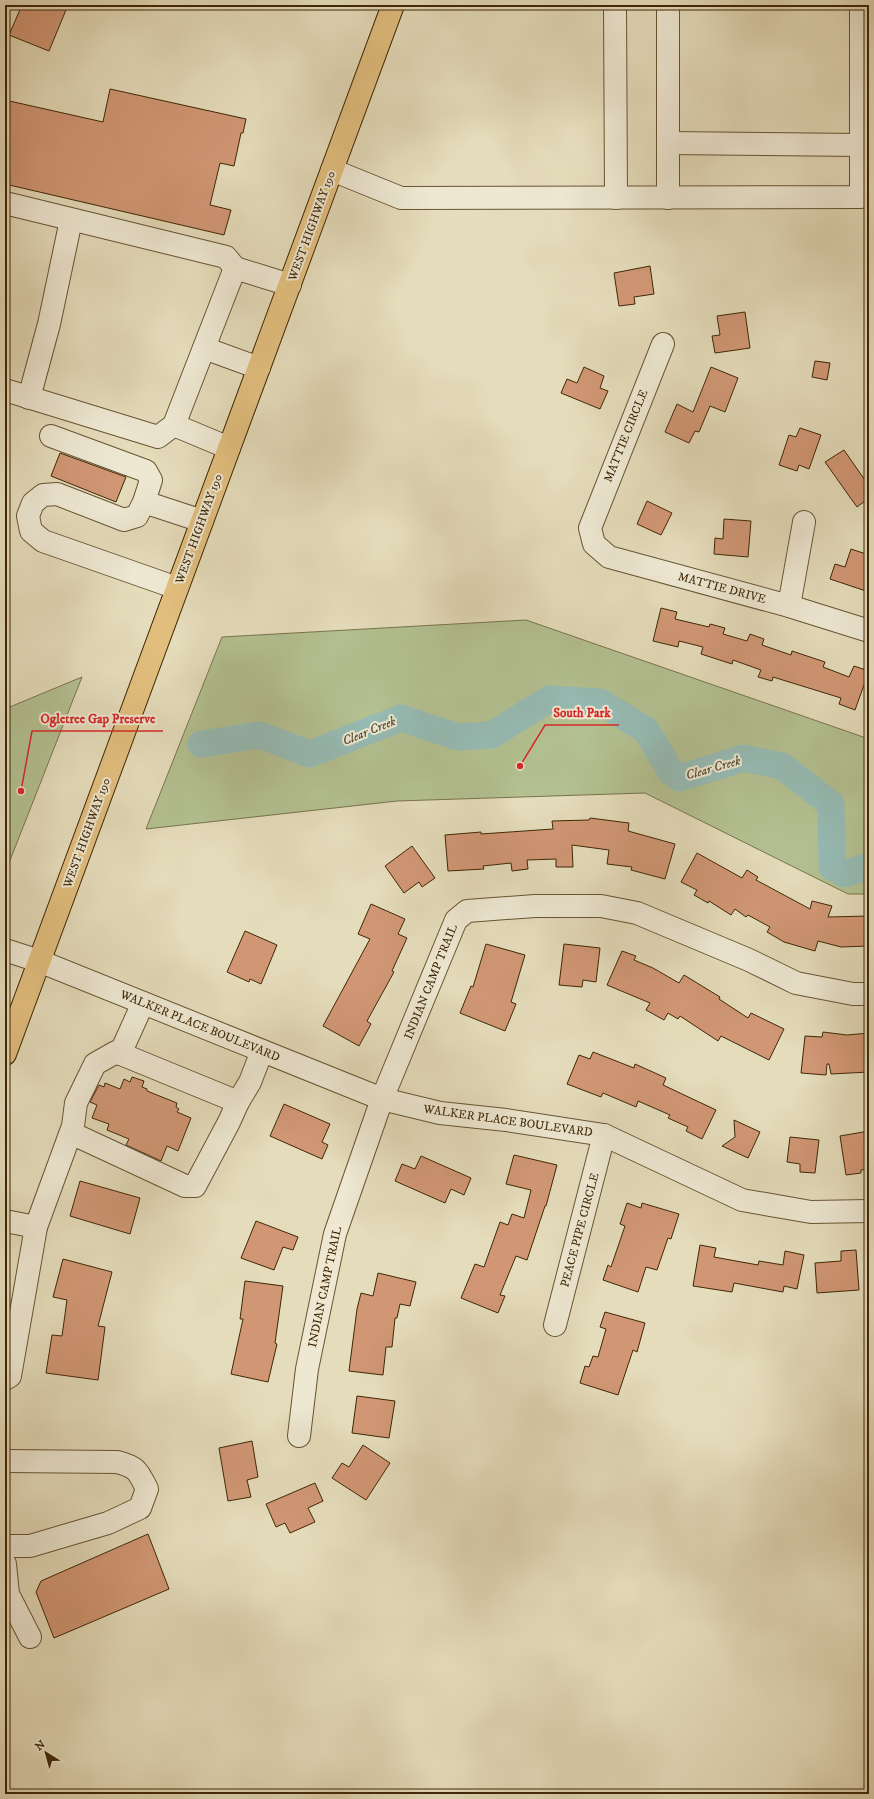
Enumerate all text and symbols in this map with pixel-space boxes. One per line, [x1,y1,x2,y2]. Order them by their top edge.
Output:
street label: WEST HIGHWAY 190 [285,169,339,284]
street label: MATTIE CIRCLE [601,387,652,485]
street label: WEST HIGHWAY 190 [172,472,226,587]
street label: MATTIE DRIVE [676,569,768,607]
callout: South Park [545,700,619,725]
text: South Park [553,705,611,721]
callout: Ogletree Gap Preserve [32,706,163,731]
text: Ogletree Gap Preserve [41,711,156,728]
water label: Clear Creek [340,713,399,749]
water label: Clear Creek [684,752,743,783]
street label: WEST HIGHWAY 190 [60,776,114,891]
street label: INDIAN CAMP TRAIL [401,922,461,1042]
street label: WALKER PLACE BOULEVARD [117,987,282,1065]
street label: WALKER PLACE BOULEVARD [421,1102,594,1140]
street label: PEACE PIPE CIRCLE [557,1171,603,1289]
street label: INDIAN CAMP TRAIL [305,1225,345,1349]
north arrow [26,1733,66,1773]
text: N [33,1738,48,1754]

